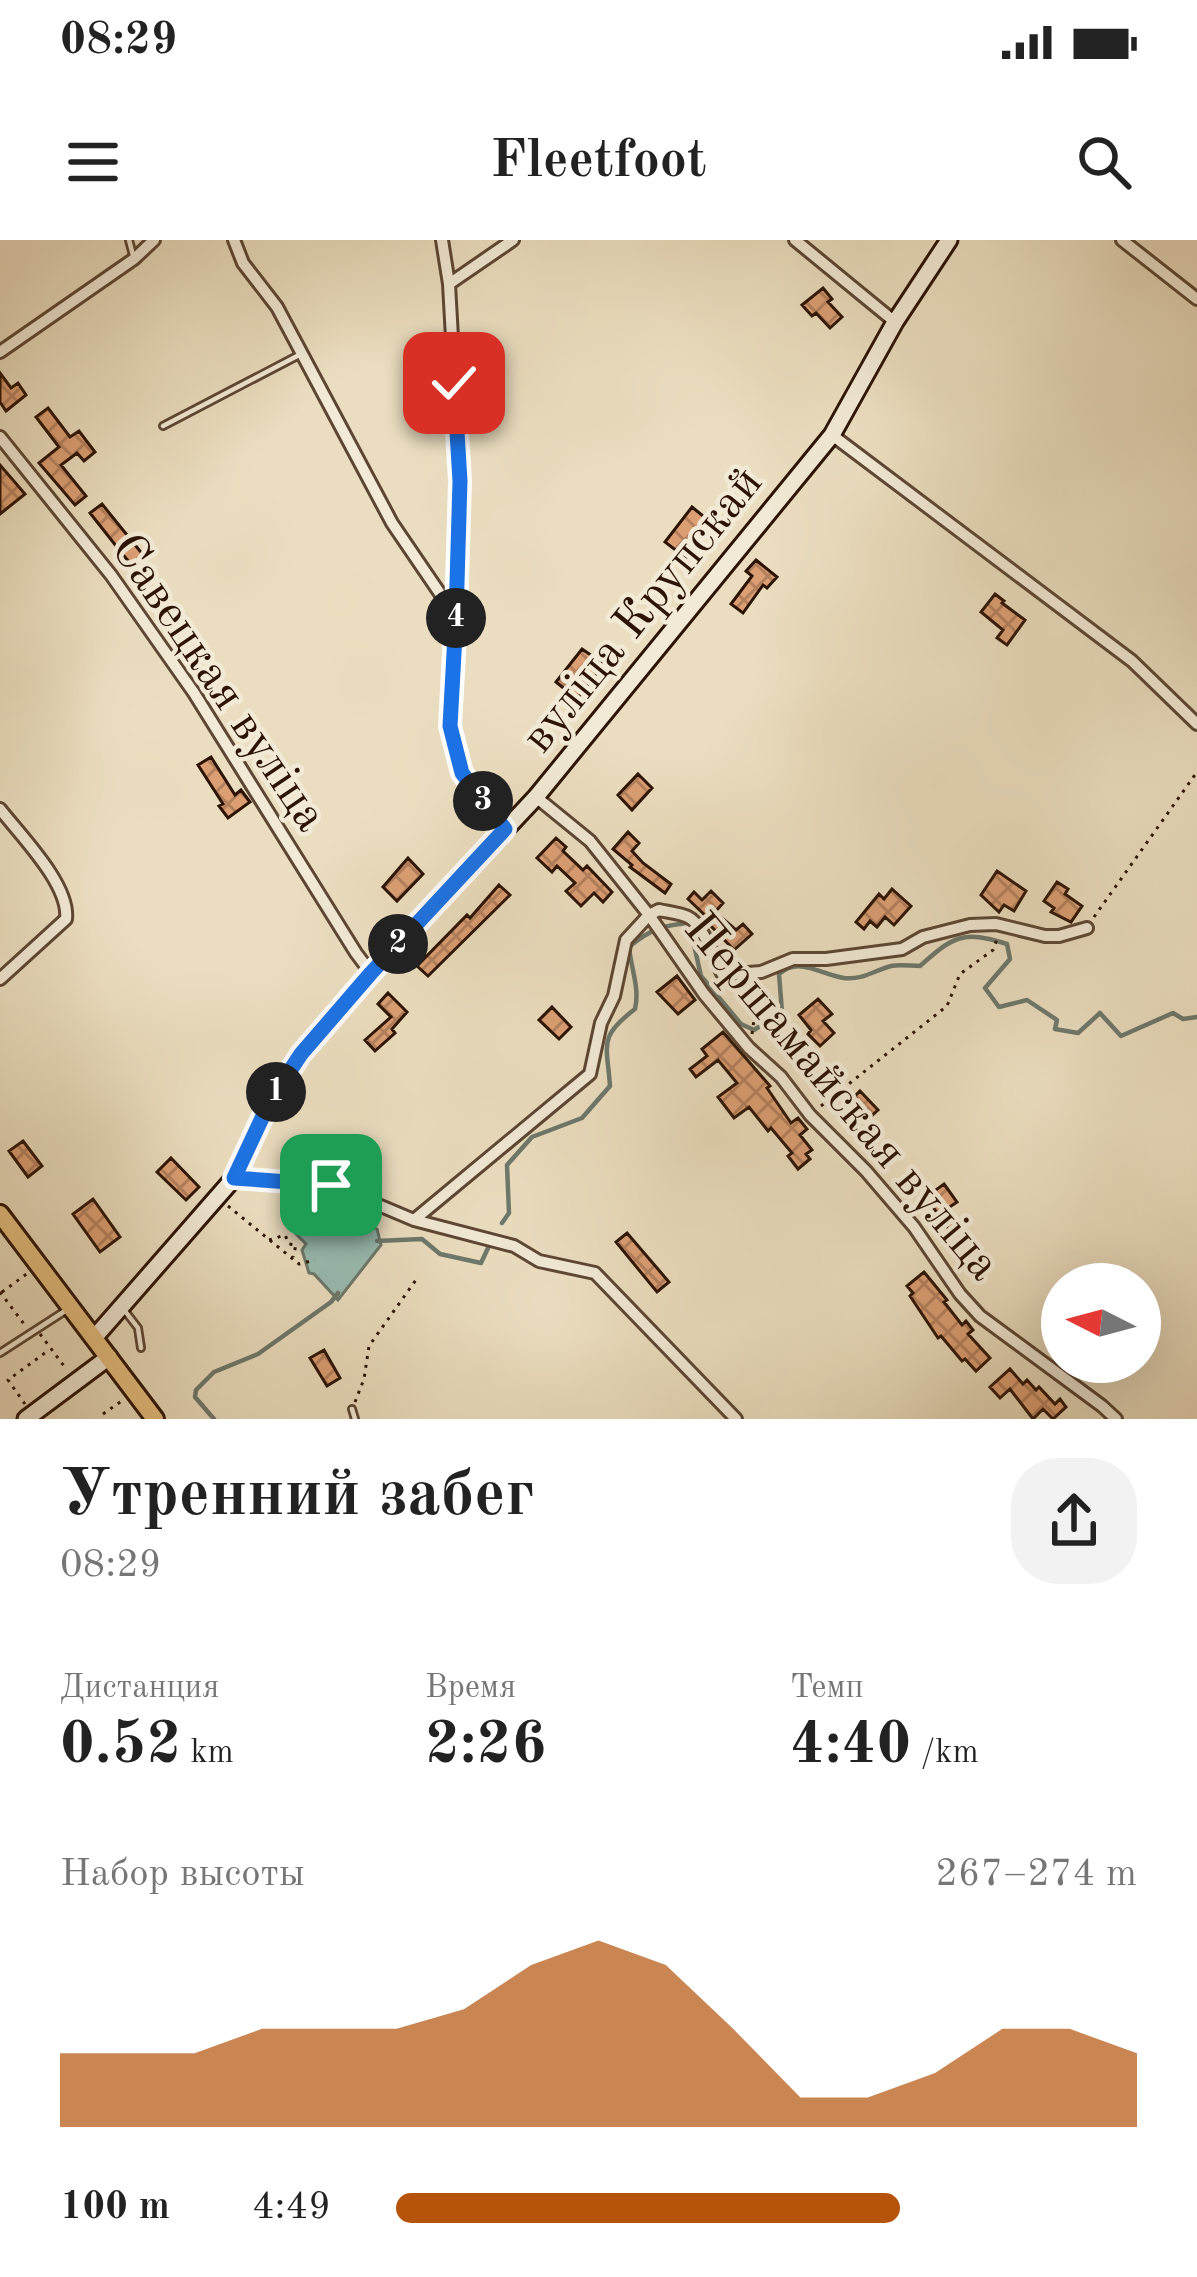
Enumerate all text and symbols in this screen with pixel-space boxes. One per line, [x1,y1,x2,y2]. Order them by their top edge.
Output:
text: 08:29 [60,19,177,64]
icon: menu [60,129,126,195]
icon: search [1071,129,1137,195]
text: Fleetfoot [490,135,707,189]
pin [403,332,505,434]
icon: check [421,350,487,416]
street label: вуліца Крупскай [514,459,772,762]
street label: Савецкая вуліца [101,526,334,840]
pin: 4 [426,588,486,648]
text: 4 [446,601,466,634]
pin: 3 [453,771,513,831]
text: 3 [473,784,493,817]
street label: Першамайская вуліца [674,905,1008,1290]
pin: 2 [368,914,428,974]
text: 2 [388,927,408,960]
pin: 1 [246,1062,306,1122]
text: 1 [266,1075,286,1108]
pin [280,1134,382,1236]
icon: arrive [298,1152,364,1218]
north arrow [1041,1263,1161,1383]
map controls [1041,1263,1161,1383]
button: share [1011,1458,1137,1584]
text: Утренний забег [60,1464,535,1530]
text: 08:29 [60,1546,161,1585]
text: Дистанция [60,1672,220,1705]
text: Время [425,1672,516,1705]
text: Темп [790,1672,864,1705]
text: 0.52 [60,1716,181,1776]
text: 2:26 [425,1716,546,1776]
text: 4:40 [790,1716,911,1776]
text: km [181,1737,234,1770]
text: /km [911,1737,979,1770]
text: Набор высоты [60,1855,305,1894]
text: 267–274 m [935,1855,1137,1894]
text: 100 m [60,2188,170,2227]
text: 4:49 [252,2188,331,2227]

